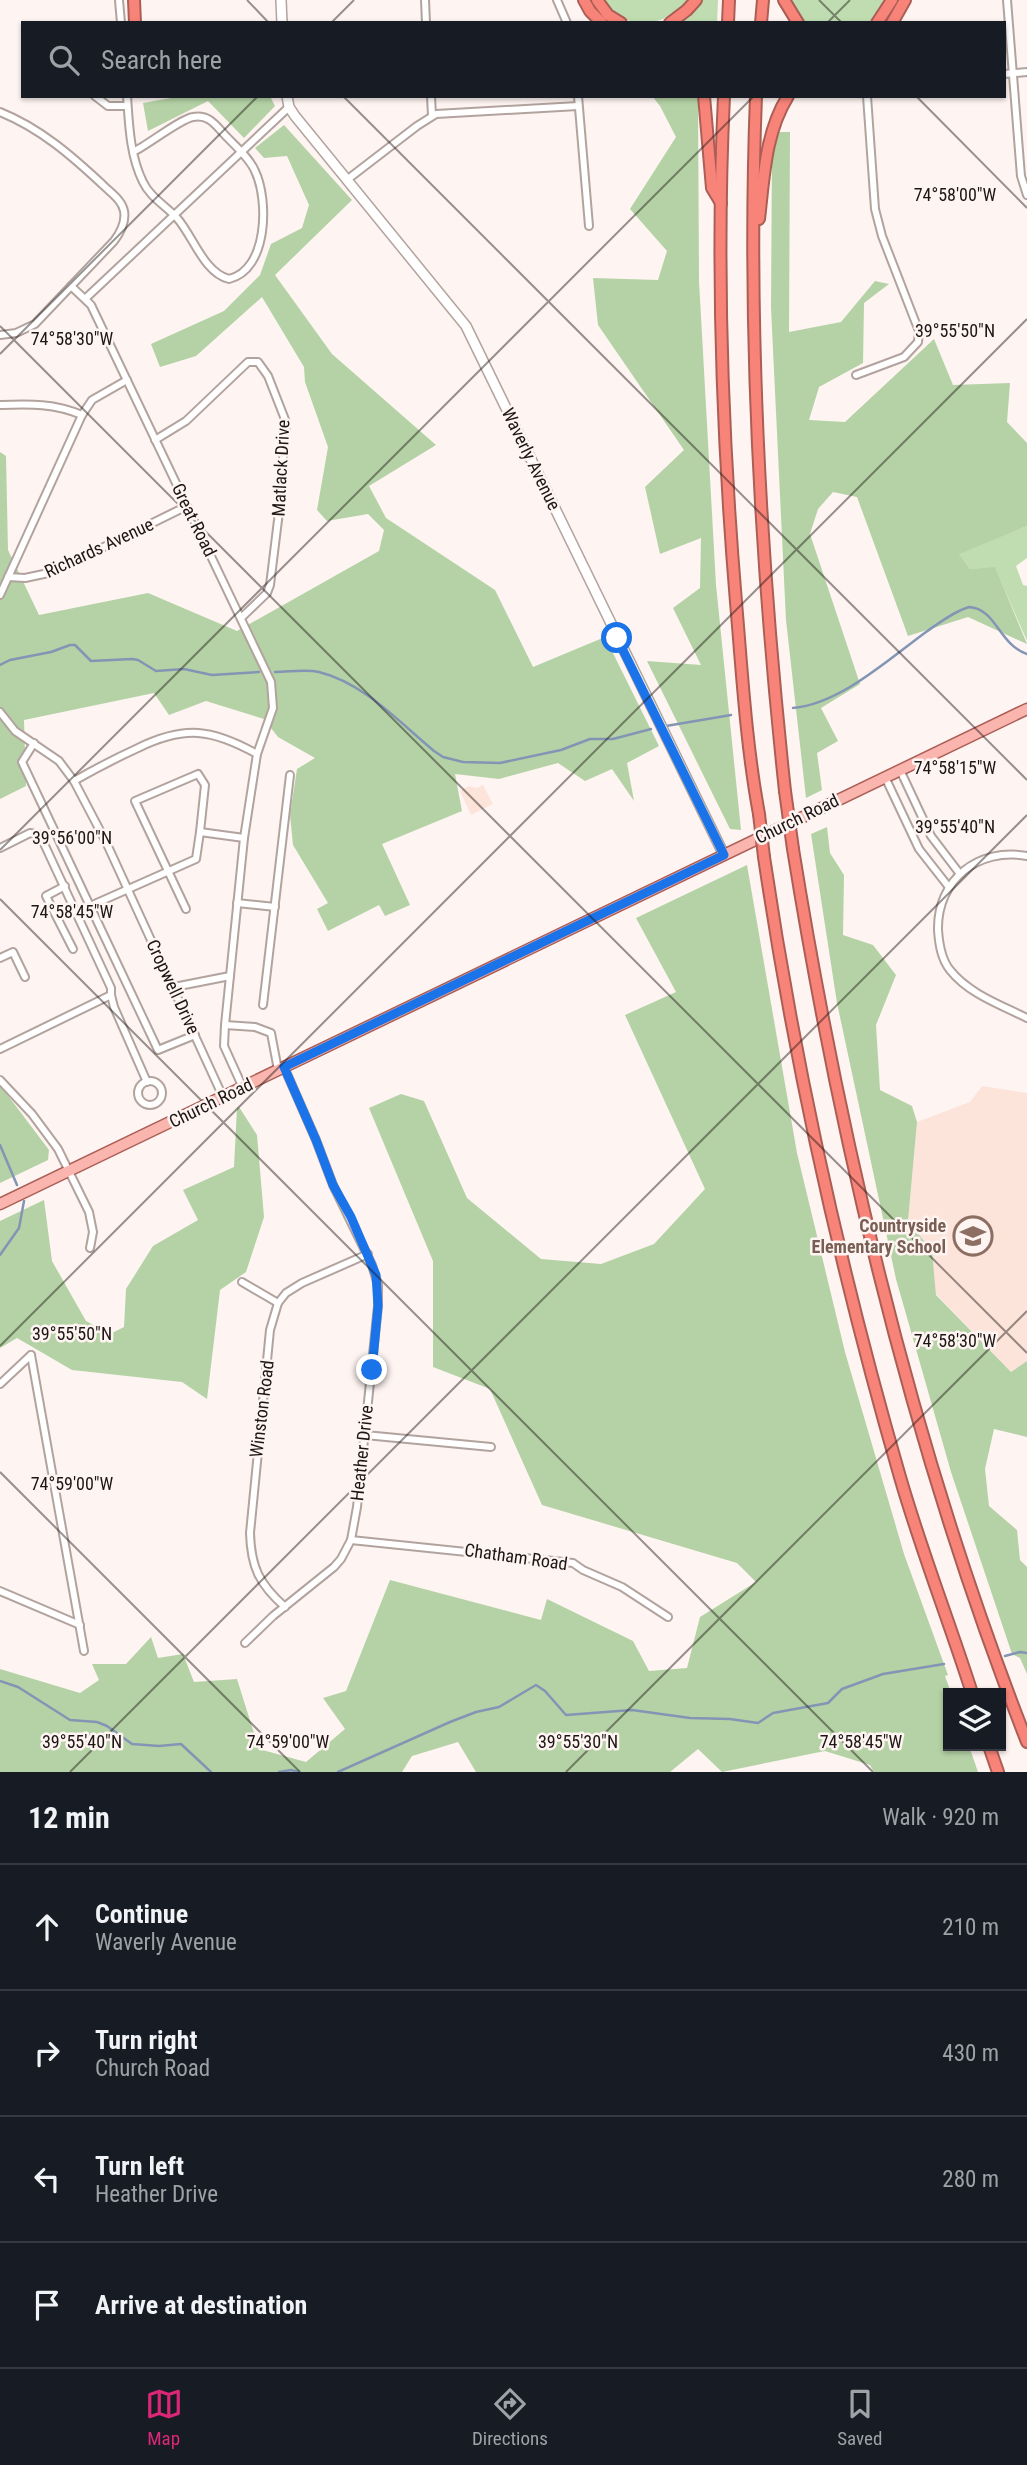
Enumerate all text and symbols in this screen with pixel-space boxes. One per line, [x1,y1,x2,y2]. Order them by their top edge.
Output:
search box [21,21,1006,98]
icon: search [45,41,83,79]
text: Search here [101,45,222,75]
text: 74°58'00"W [914,184,997,205]
text: 39°55'50"N [915,320,995,341]
text: 74°58'30"W [31,328,114,349]
street label: Waverly Avenue [498,404,565,513]
street label: Matlack Drive [267,419,294,517]
street label: Great Road [168,480,221,560]
street label: Richards Avenue [41,513,157,582]
route start [601,622,632,653]
text: 74°58'15"W [914,757,997,778]
street label: Church Road [752,789,842,848]
text: 39°55'40"N [915,816,995,837]
text: 39°56'00"N [32,827,112,848]
text: 74°58'45"W [31,901,114,922]
street label: Cropwell Drive [142,936,204,1037]
street label: Church Road [166,1073,256,1132]
place label: Countryside Elementary School [812,1215,946,1257]
school or university icon: Countryside Elementary School [952,1215,994,1257]
text: 39°55'50"N [32,1323,112,1344]
text: 74°58'30"W [914,1330,997,1351]
route end [356,1354,387,1385]
street label: Winston Road [245,1359,278,1459]
street label: Heather Drive [346,1404,377,1502]
text: 74°59'00"W [31,1473,114,1494]
street label: Chatham Road [463,1539,569,1574]
map controls [943,1688,1006,1751]
button: layers [943,1688,1006,1751]
text: 39°55'40"N [42,1731,122,1752]
text: 74°59'00"W [247,1731,330,1752]
text: 39°55'30"N [538,1731,618,1752]
text: 74°58'45"W [820,1731,903,1752]
text: 12 min [28,1800,110,1835]
text: Walk · 920 m [882,1804,999,1831]
text: Continue [95,1899,188,1929]
icon: ahead [28,1908,66,1946]
text: 210 m [942,1914,999,1941]
text: Waverly Avenue [95,1929,237,1956]
text: Turn right [95,2025,197,2055]
icon: right [28,2034,66,2072]
text: 430 m [942,2040,999,2067]
text: Church Road [95,2055,210,2082]
text: Turn left [95,2151,184,2181]
icon: left [28,2160,66,2198]
text: 280 m [942,2166,999,2193]
text: Heather Drive [95,2181,218,2208]
icon: arrive [28,2286,66,2324]
text: Arrive at destination [95,2290,307,2320]
tab: Map [145,2385,183,2450]
tab: Directions [472,2385,548,2450]
tab: Saved [837,2385,882,2450]

